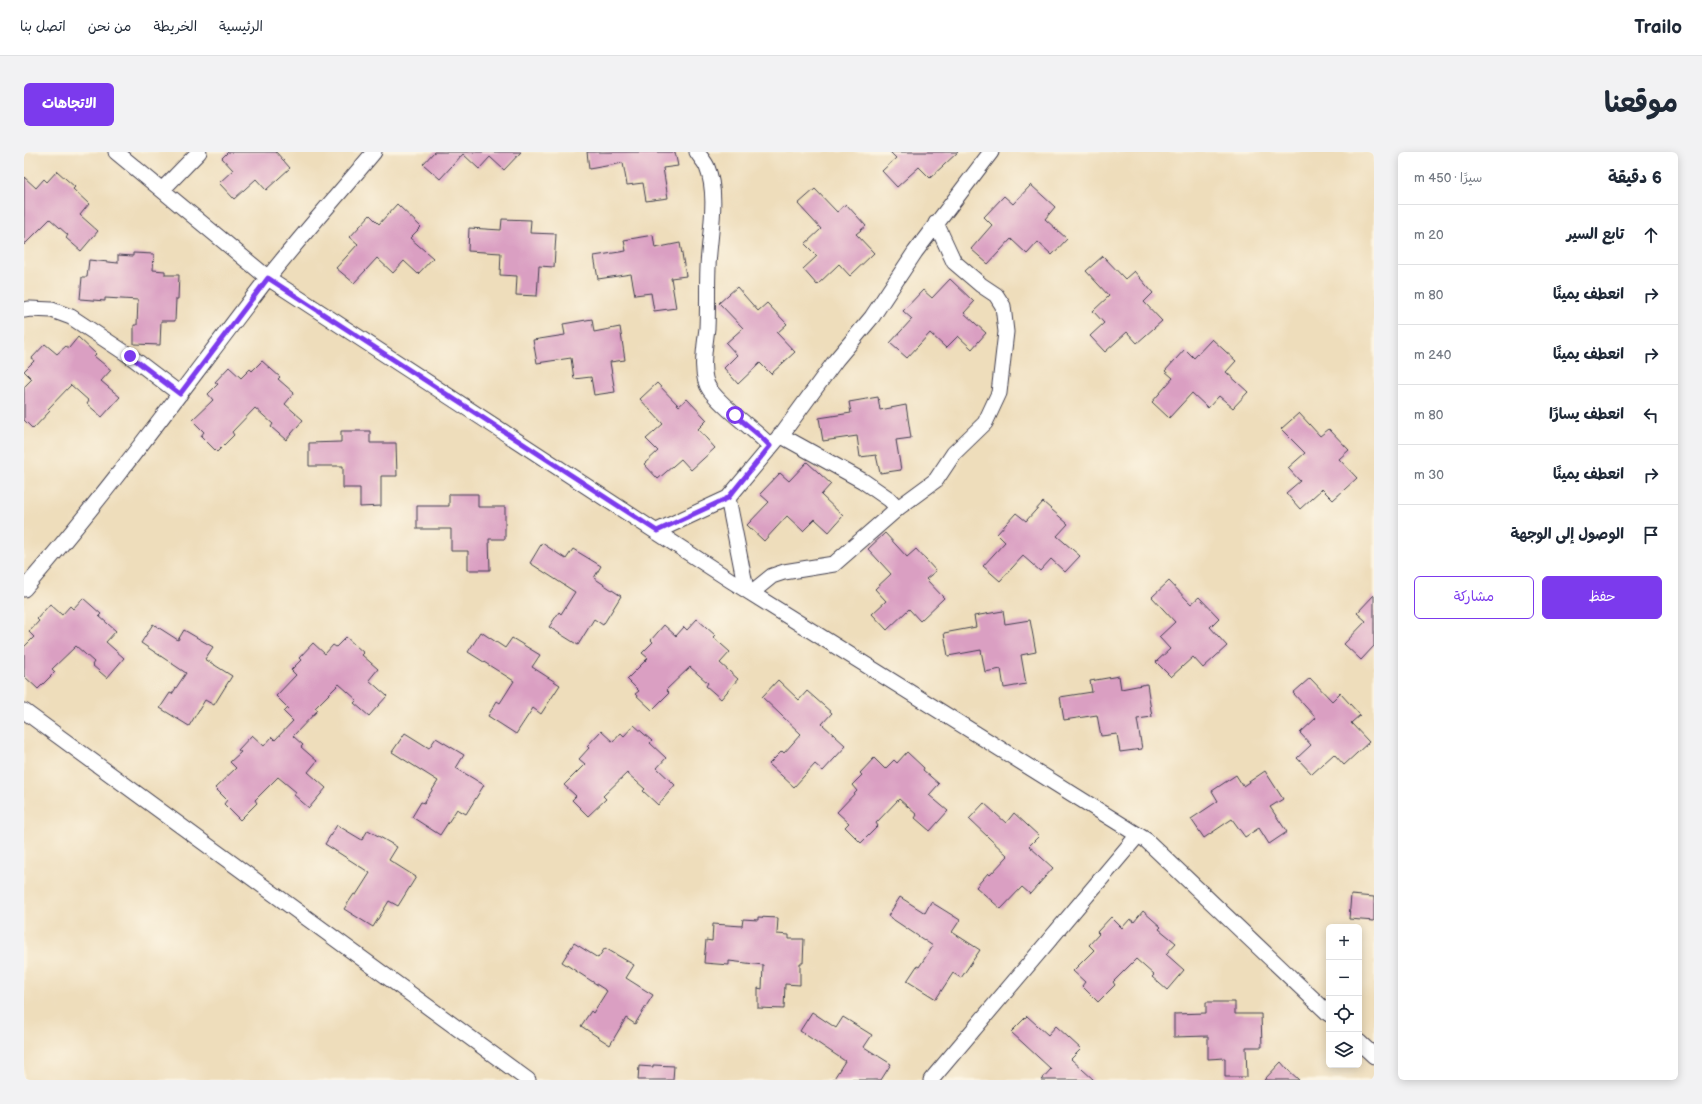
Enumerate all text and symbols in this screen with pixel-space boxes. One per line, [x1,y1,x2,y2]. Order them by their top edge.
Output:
text: Trailo [1634,16,1682,39]
text: اتصل بنا [20,18,66,35]
text: من نحن [88,18,131,35]
text: الخريطة [153,18,197,35]
text: الرئيسية [219,18,263,35]
button: الاتجاهات [24,83,114,126]
text: موقعنا [1604,87,1678,120]
text: 6 دقيقة [1608,168,1662,188]
text: سيرًا · 450 m [1414,170,1482,186]
icon: ahead [1640,224,1662,246]
text: تابع السير [1566,225,1624,244]
text: 20 m [1414,227,1444,243]
icon: right [1640,284,1662,306]
text: انعطف يمينًا [1553,285,1624,304]
text: 80 m [1414,287,1444,303]
icon: right [1640,344,1662,366]
text: انعطف يمينًا [1553,345,1624,364]
route end [121,347,139,365]
text: 240 m [1414,347,1451,363]
icon: left [1640,404,1662,426]
text: انعطف يسارًا [1549,405,1624,424]
route start [726,406,744,424]
text: 80 m [1414,407,1444,423]
icon: right [1640,464,1662,486]
text: انعطف يمينًا [1553,465,1624,484]
text: 30 m [1414,467,1444,483]
icon: arrive [1640,524,1662,546]
text: الوصول إلى الوجهة [1510,525,1624,544]
button: مشاركة [1414,576,1534,619]
button: حفظ [1542,576,1662,619]
map controls [1326,924,1362,1068]
button: + [1326,924,1362,960]
button: − [1326,960,1362,996]
button: locate [1326,996,1362,1032]
button: layers [1326,1032,1362,1068]

